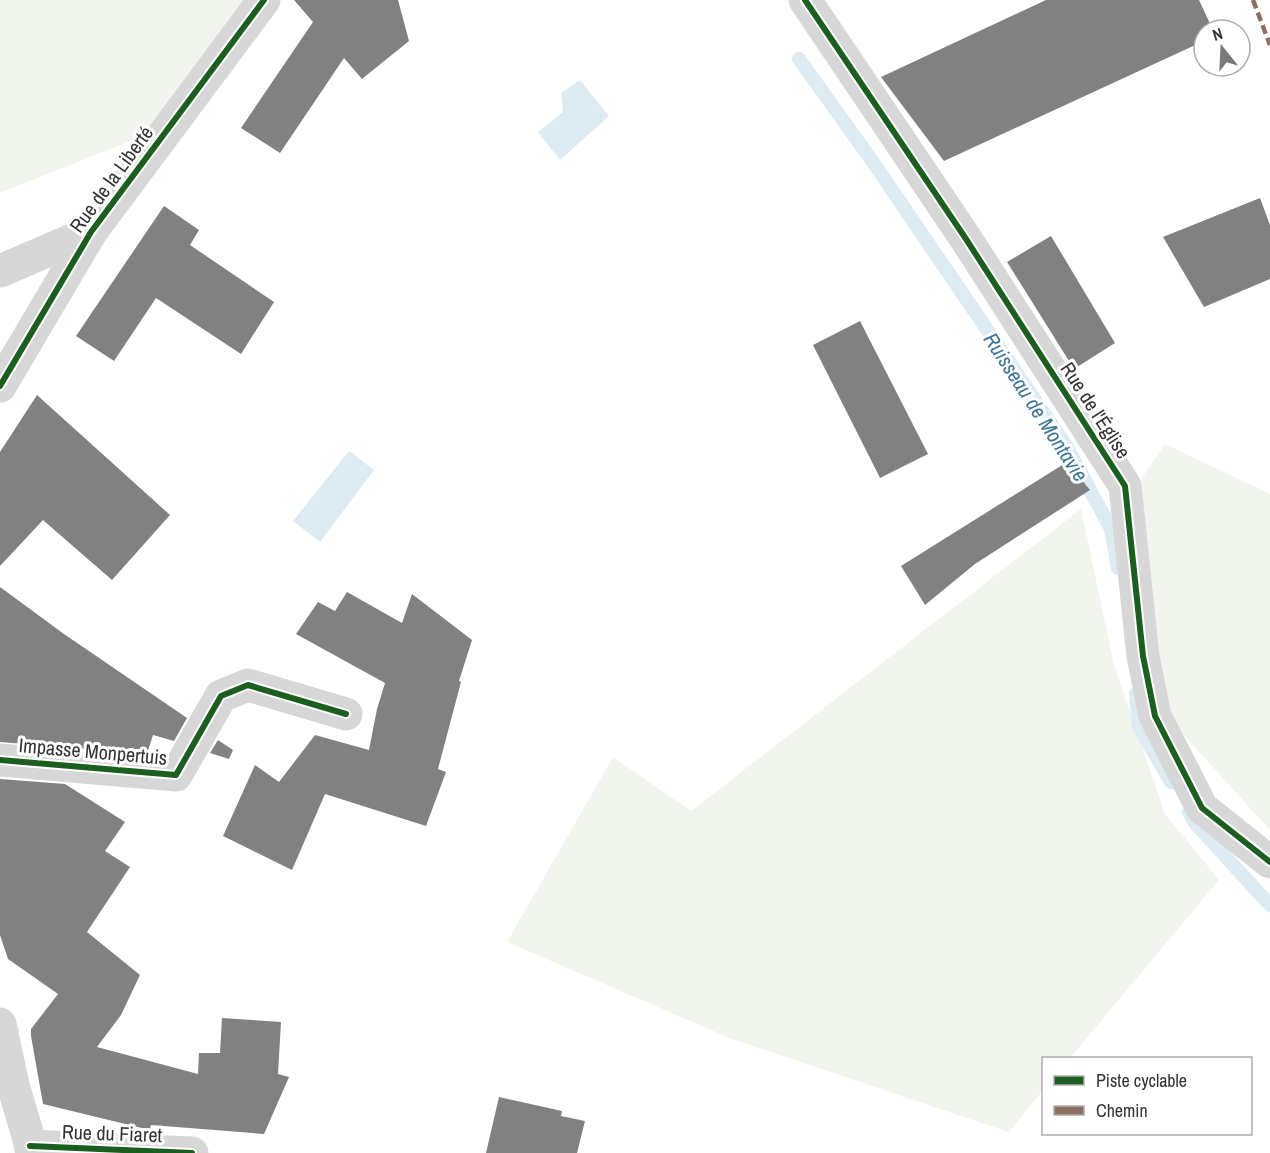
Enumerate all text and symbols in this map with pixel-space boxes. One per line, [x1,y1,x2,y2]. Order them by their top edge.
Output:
north arrow [1192,18,1252,78]
text: N [1209,22,1225,46]
street label: Rue de la Liberté [63,120,159,238]
water label: Ruisseau de Montavie [977,327,1095,487]
street label: Rue de l'Église [1055,357,1137,463]
street label: Impasse Monpertuis [18,731,168,771]
legend [1042,1057,1252,1135]
text: Piste cyclable [1096,1068,1187,1093]
text: Chemin [1096,1098,1148,1123]
street label: Rue du Fiaret [61,1118,163,1148]

